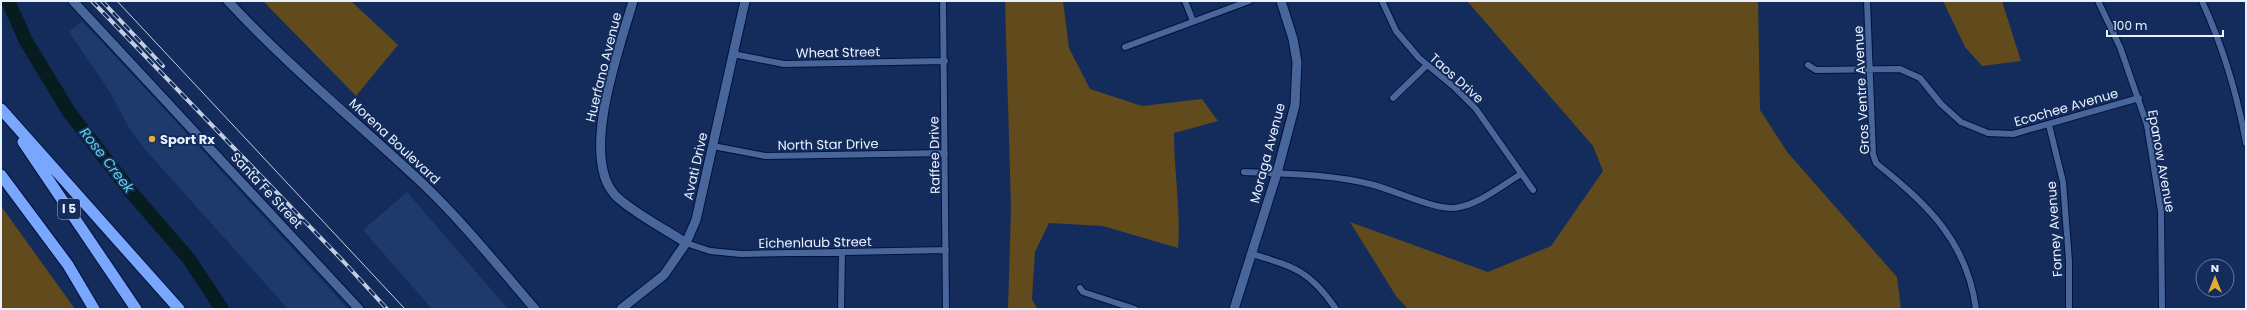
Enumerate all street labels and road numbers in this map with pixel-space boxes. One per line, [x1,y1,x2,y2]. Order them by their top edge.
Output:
street label: Huerfano Avenue [581,10,626,124]
street label: Gros Ventre Avenue [1849,25,1874,155]
street label: Wheat Street [796,42,880,63]
street label: Taos Drive [1425,49,1488,108]
street label: Ecochee Avenue [2012,84,2120,131]
street label: Morena Boulevard [345,94,445,189]
street label: Moraga Avenue [1245,101,1290,205]
street label: Epanow Avenue [2143,108,2180,214]
street label: Raffee Drive [924,116,945,194]
street label: Avati Drive [678,130,712,202]
street label: North Star Drive [777,134,879,155]
street label: Santa Fe Street [226,148,307,233]
street label: Forney Avenue [2042,181,2067,277]
road number: I 5 [58,199,80,219]
street label: Eichenlaub Street [758,232,872,253]

